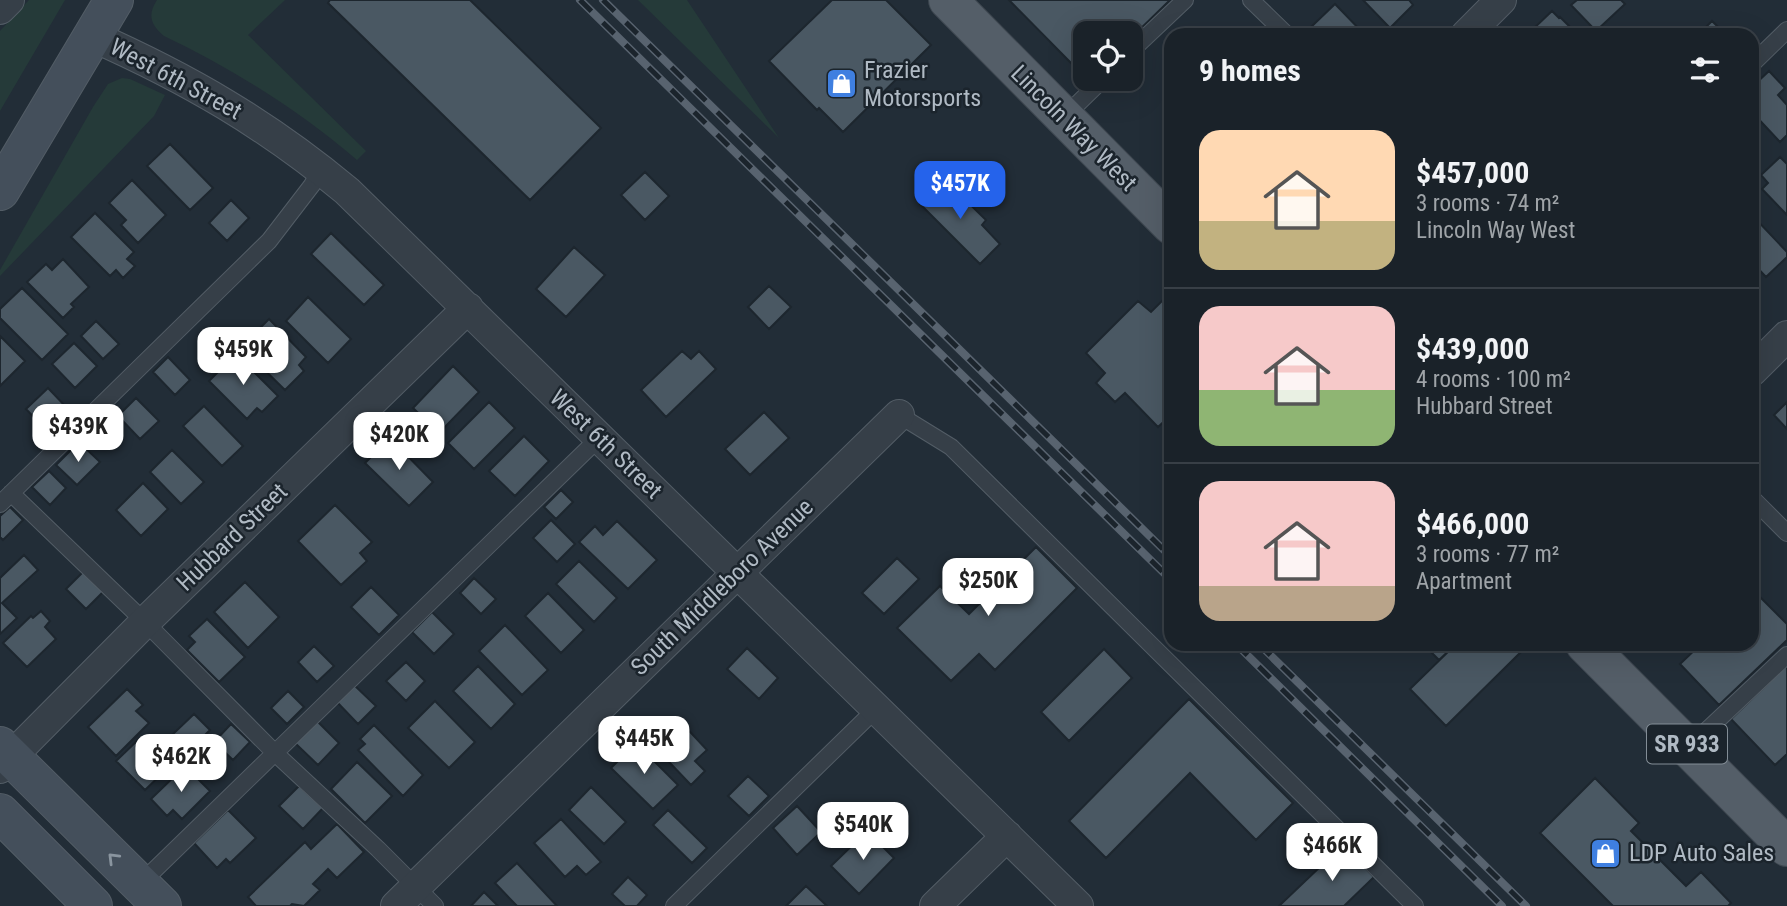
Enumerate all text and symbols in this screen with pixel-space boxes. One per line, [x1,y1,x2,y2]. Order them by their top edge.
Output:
map controls [1073,21,1143,91]
button: locate [1073,21,1143,91]
street label: West 6th Street [105,33,247,125]
icon: filters [1686,51,1724,89]
text: 9 homes [1199,53,1301,88]
place label: Frazier Motorsports [864,56,981,112]
street label: Lincoln Way West [1005,59,1143,197]
shop icon: Frazier Motorsports [824,67,858,101]
text: $457,000 [1416,155,1529,190]
icon: home [1255,158,1339,242]
pin: $457K [911,162,1009,221]
text: $457K [930,170,990,197]
text: 3 rooms · 74 m² [1416,190,1559,217]
text: Lincoln Way West [1416,217,1575,244]
pin: $459K [194,328,292,387]
text: $439,000 [1416,331,1529,366]
icon: home [1255,334,1339,418]
text: $459K [213,336,273,363]
text: 4 rooms · 100 m² [1416,366,1571,393]
street label: West 6th Street [544,384,668,504]
text: Hubbard Street [1416,393,1552,420]
pin: $439K [29,405,127,464]
pin: $420K [350,412,448,472]
text: $439K [48,413,108,440]
text: $420K [369,421,429,448]
street label: Hubbard Street [171,477,293,597]
street label: South Middleboro Avenue [625,493,819,681]
text: $466,000 [1416,506,1529,541]
icon: home [1255,509,1339,593]
text: 3 rooms · 77 m² [1416,541,1559,568]
pin: $250K [939,558,1037,618]
text: $250K [958,567,1018,594]
text: Apartment [1416,568,1512,595]
pin: $445K [595,716,693,776]
road number: SR 933 [1647,724,1727,764]
text: $445K [614,725,674,752]
pin: $462K [132,734,230,794]
text: $462K [151,743,211,770]
pin: $540K [814,802,912,862]
text: $540K [833,811,893,838]
pin: $466K [1283,824,1381,883]
text: $466K [1302,832,1362,859]
shop icon: LDP Auto Sales [1589,836,1623,870]
place label: LDP Auto Sales [1629,839,1774,867]
one-way arrow [109,853,122,866]

